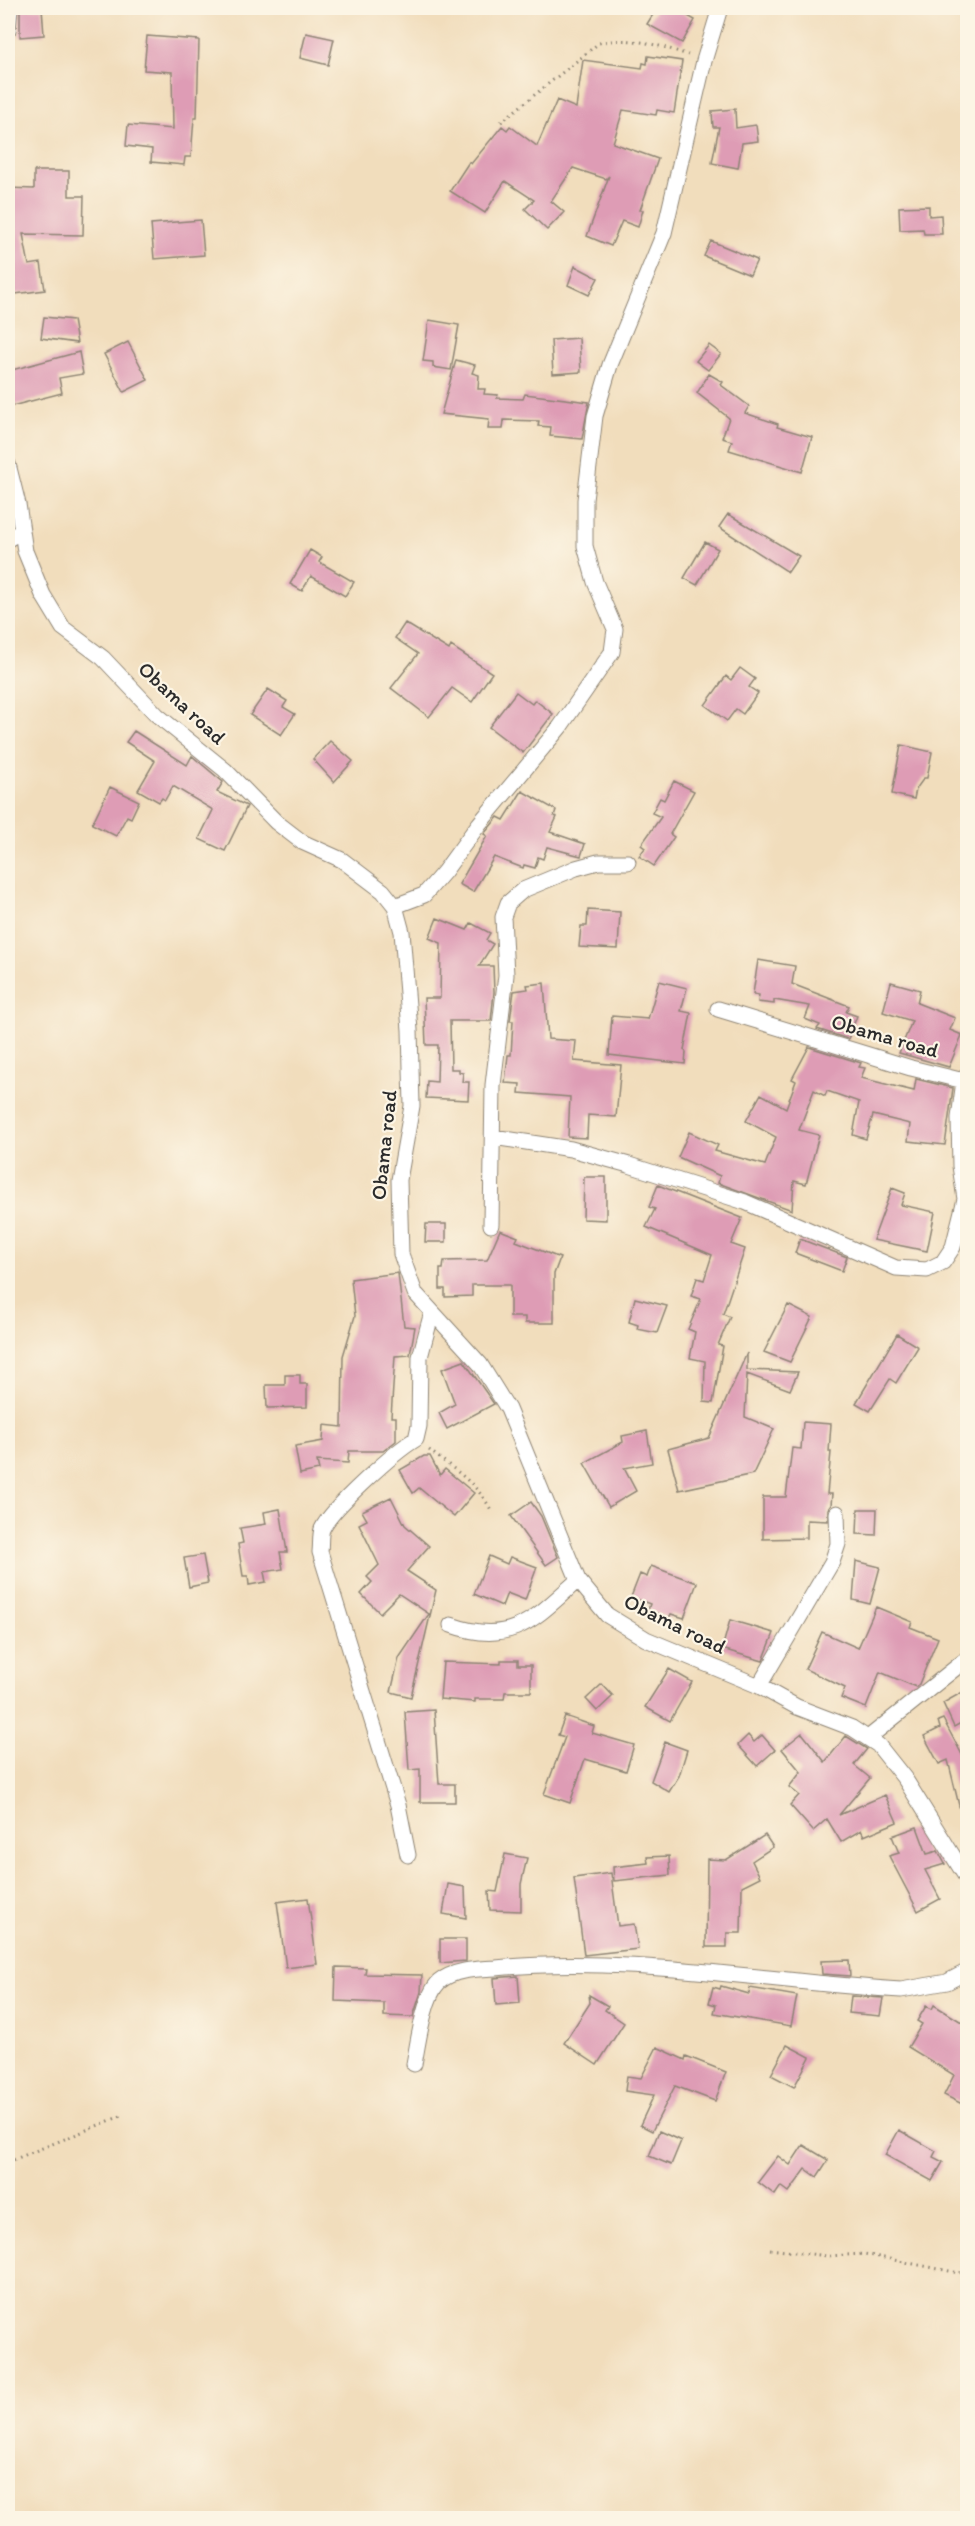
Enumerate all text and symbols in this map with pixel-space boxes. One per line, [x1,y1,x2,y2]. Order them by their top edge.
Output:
street label: Obama road [133,656,232,750]
street label: Obama road [829,1008,942,1063]
street label: Obama road [365,1088,402,1201]
street label: Obama road [620,1588,731,1659]

